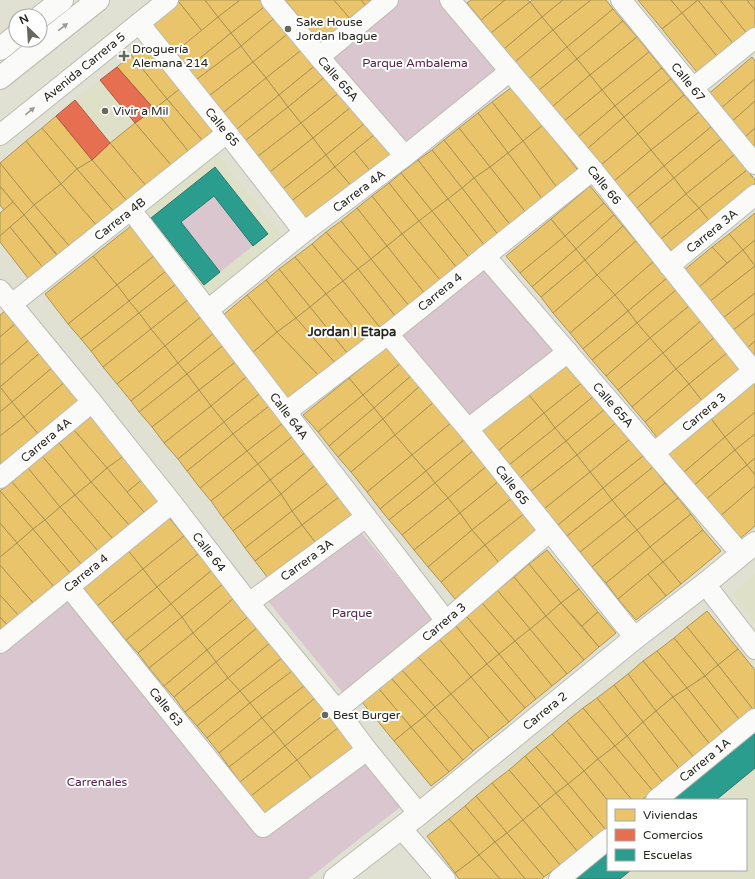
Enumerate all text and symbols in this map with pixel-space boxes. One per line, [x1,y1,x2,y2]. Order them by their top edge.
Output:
north arrow [8,8,48,48]
text: N [17,12,31,27]
place label: Sake House Jordan Ibague [296,15,378,43]
one-way arrow [58,23,69,32]
marker: Sake House Jordan Ibague [283,24,293,34]
street label: Avenida Carrera 5 [40,29,128,105]
place label: Droguería Alemana 214 [132,42,209,70]
marker: Droguería Alemana 214 [119,51,129,61]
street label: Calle 65A [315,54,361,104]
park label: Parque Ambalema [362,56,468,70]
street label: Calle 67 [668,60,708,104]
place label: Vivir a Mil [113,104,169,118]
street label: Calle 65 [202,105,242,149]
one-way arrow [25,106,36,115]
marker: Vivir a Mil [100,106,110,116]
street label: Calle 66 [584,163,624,207]
street label: Carrera 4A [330,167,388,215]
street label: Carrera 4B [92,195,148,243]
street label: Carrera 3A [684,206,740,256]
street label: Carrera 4 [415,270,465,314]
district label: Jordan I Etapa [307,324,396,340]
street label: Calle 65A [590,380,636,430]
street label: Calle 64A [267,390,311,442]
street label: Carrera 3 [679,390,729,434]
street label: Carrera 4A [18,415,74,465]
street label: Calle 65 [492,463,532,507]
street label: Calle 64 [189,530,229,575]
street label: Carrera 3A [278,536,336,584]
street label: Carrera 4 [61,551,111,595]
street label: Carrera 3 [419,600,469,644]
park label: Parque [332,606,372,620]
street label: Calle 63 [146,685,186,729]
street label: Carrera 2 [520,689,570,733]
place label: Best Burger [333,708,401,722]
marker: Best Burger [320,710,330,720]
street label: Carrera 1A [677,735,733,785]
park label: Carrenales [67,775,127,789]
legend [607,799,747,871]
text: Viviendas [643,808,698,822]
text: Comercios [643,828,703,842]
text: Escuelas [643,848,693,862]

